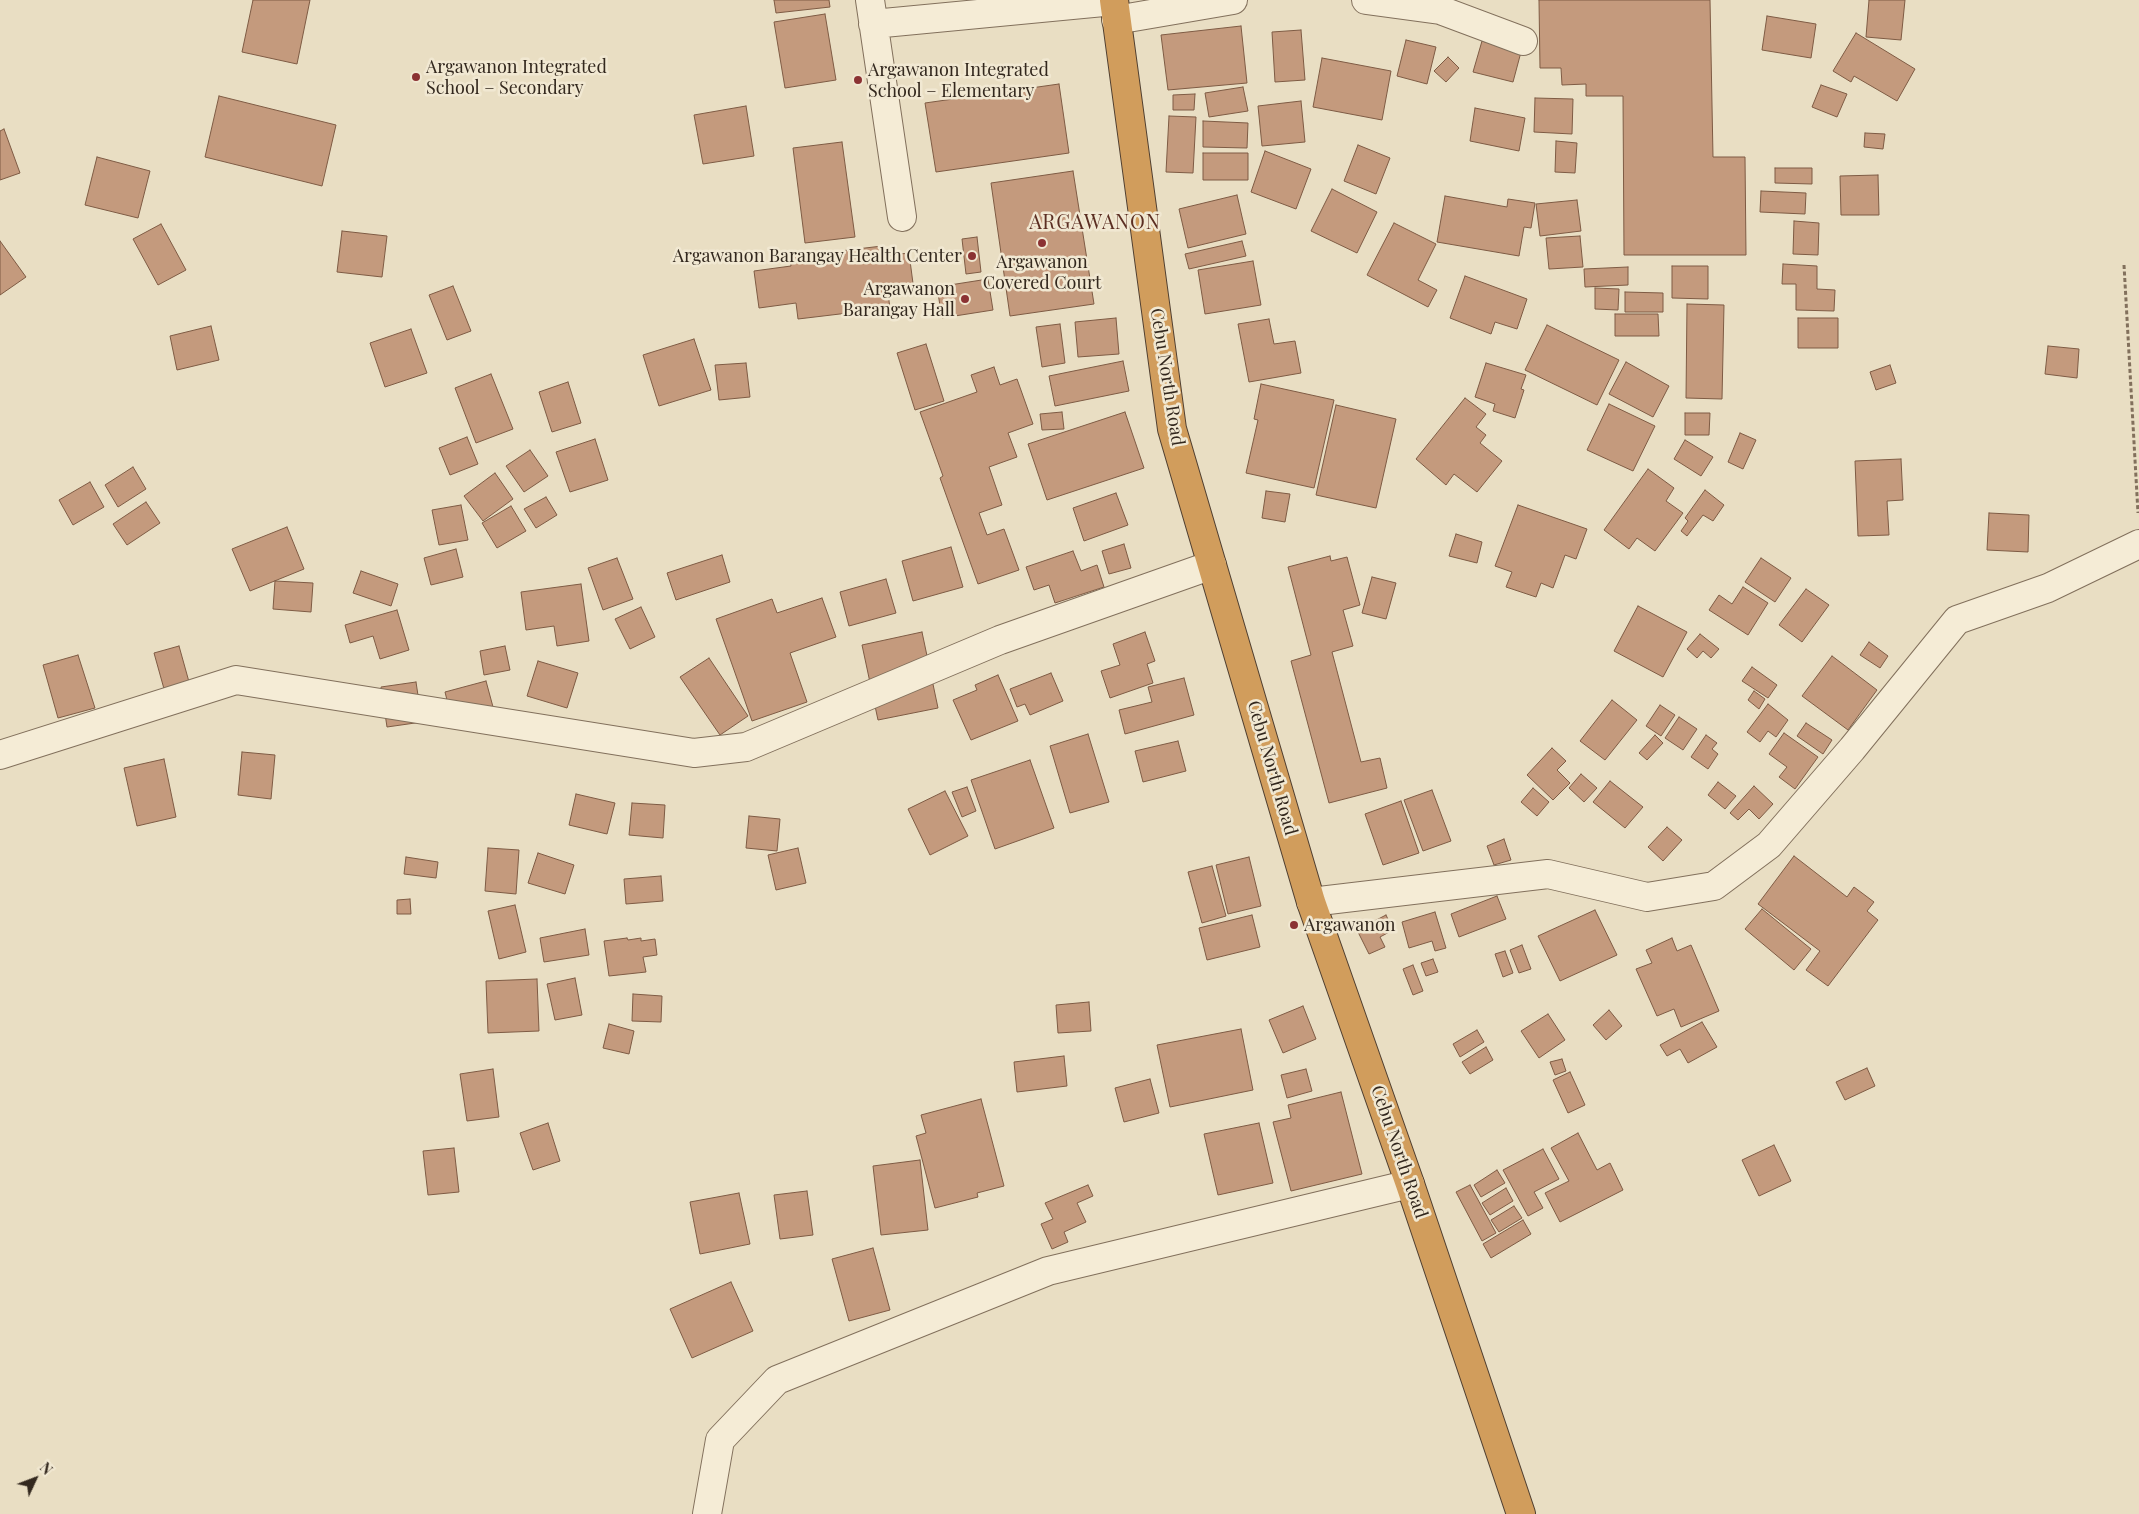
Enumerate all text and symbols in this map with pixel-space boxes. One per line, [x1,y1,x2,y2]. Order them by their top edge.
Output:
place label: Argawanon Integrated School – Secondary [426,56,607,98]
place label: Argawanon Integrated School – Elementary [868,59,1049,102]
marker: Argawanon Integrated School – Secondary [410,71,422,83]
marker: Argawanon Integrated School – Elementary [852,74,864,86]
district label: ARGAWANON [1028,211,1162,235]
marker: Argawanon Covered Court [1036,237,1048,249]
place label: Argawanon Barangay Health Center [673,245,962,267]
marker: Argawanon Barangay Health Center [966,250,978,262]
place label: Argawanon Covered Court [983,251,1101,294]
place label: Argawanon Barangay Hall [843,278,955,320]
marker: Argawanon Barangay Hall [959,293,971,305]
street label: Cebu North Road [1145,307,1189,447]
street label: Cebu North Road [1242,698,1302,838]
place label: Argawanon [1304,914,1396,936]
marker: Argawanon [1288,919,1300,931]
street label: Cebu North Road [1366,1083,1432,1221]
north arrow [10,1454,60,1504]
text: N [36,1458,57,1479]

